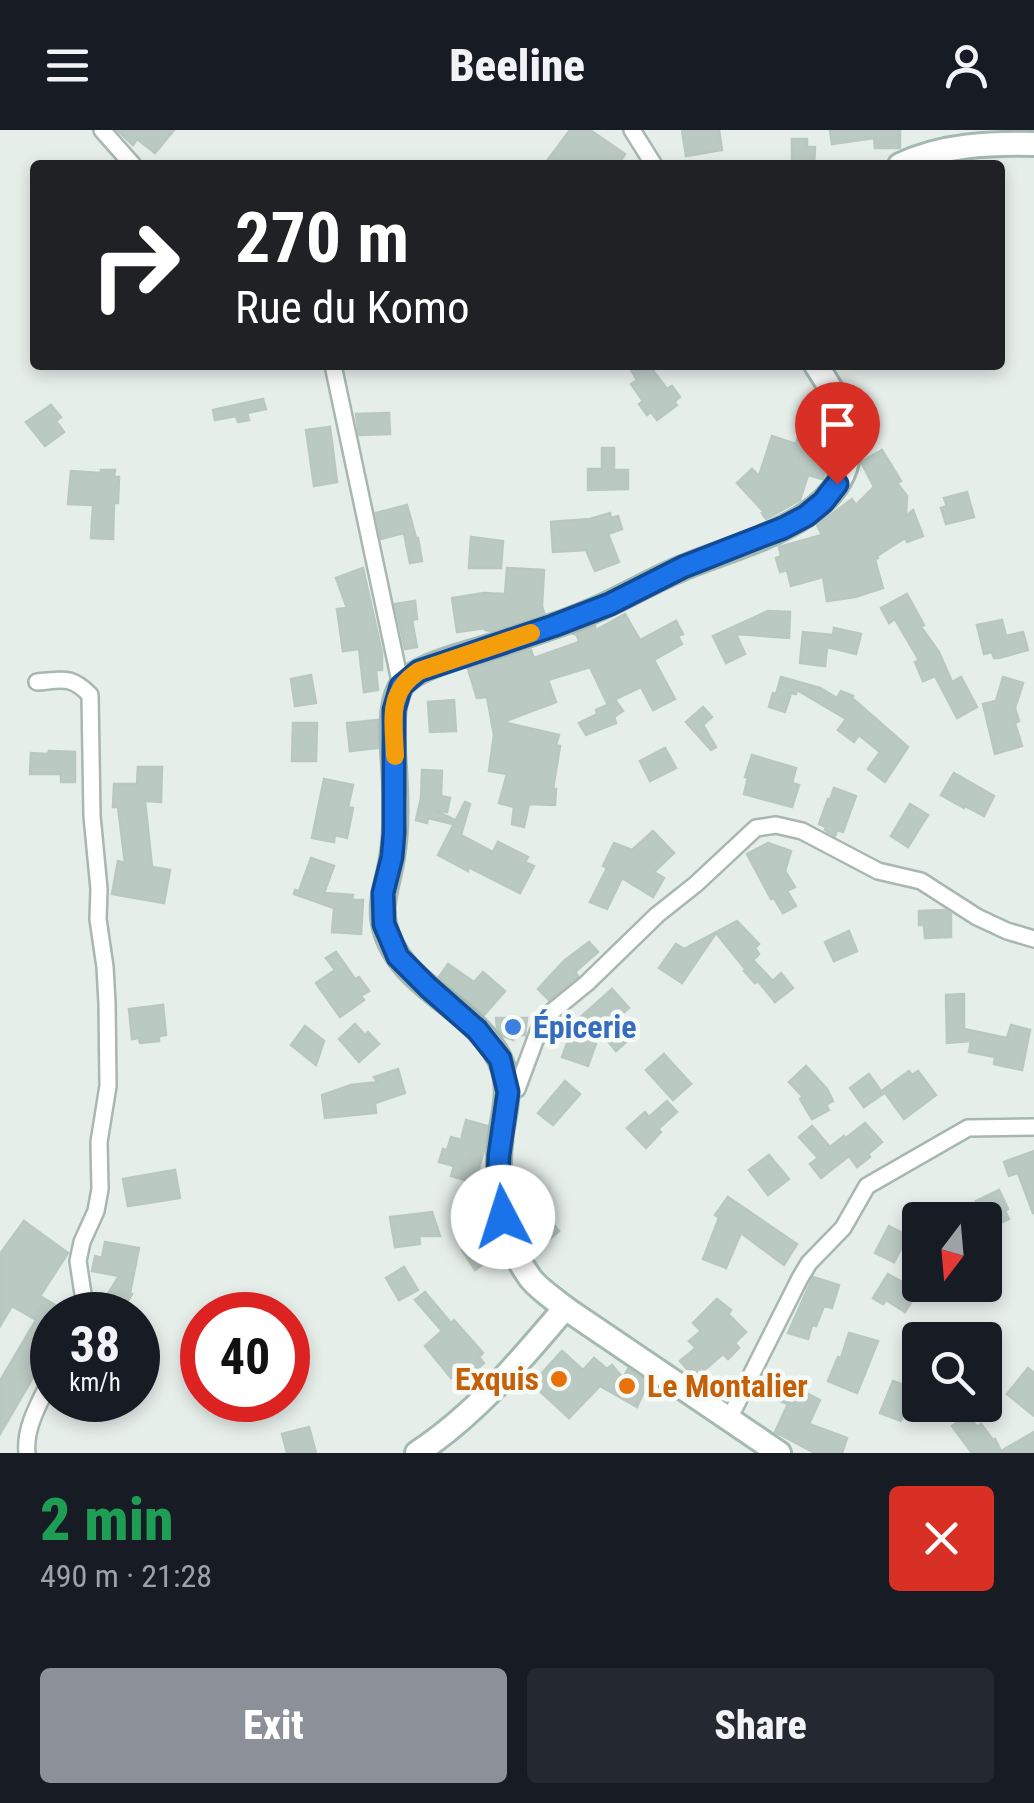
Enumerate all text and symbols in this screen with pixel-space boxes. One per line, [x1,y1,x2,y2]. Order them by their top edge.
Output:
icon: menu [40,38,95,93]
icon: person [939,38,994,93]
text: Beeline [449,39,585,92]
text: 270 m [235,197,409,279]
icon: right [70,200,200,330]
text: Rue du Komo [235,281,469,334]
pin [795,382,880,485]
icon: arrive [810,397,865,452]
place label: Épicerie [533,1008,637,1046]
marker: Épicerie [502,1016,524,1038]
position arrow [451,1165,555,1269]
north arrow [902,1202,1002,1302]
map controls [902,1202,1002,1422]
speed limit sign: 40 [180,1292,310,1422]
text: 38 [70,1316,120,1374]
button: search [902,1322,1002,1422]
place label: Exquis [455,1360,539,1398]
place label: Le Montalier [647,1367,808,1405]
text: km/h [69,1368,121,1397]
marker: Exquis [548,1368,570,1390]
marker: Le Montalier [616,1375,638,1397]
text: 2 min [40,1484,174,1555]
button: close [889,1486,994,1591]
text: 490 m · 21:28 [40,1557,212,1595]
button: Exit [40,1668,507,1783]
button: Share [527,1668,994,1783]

